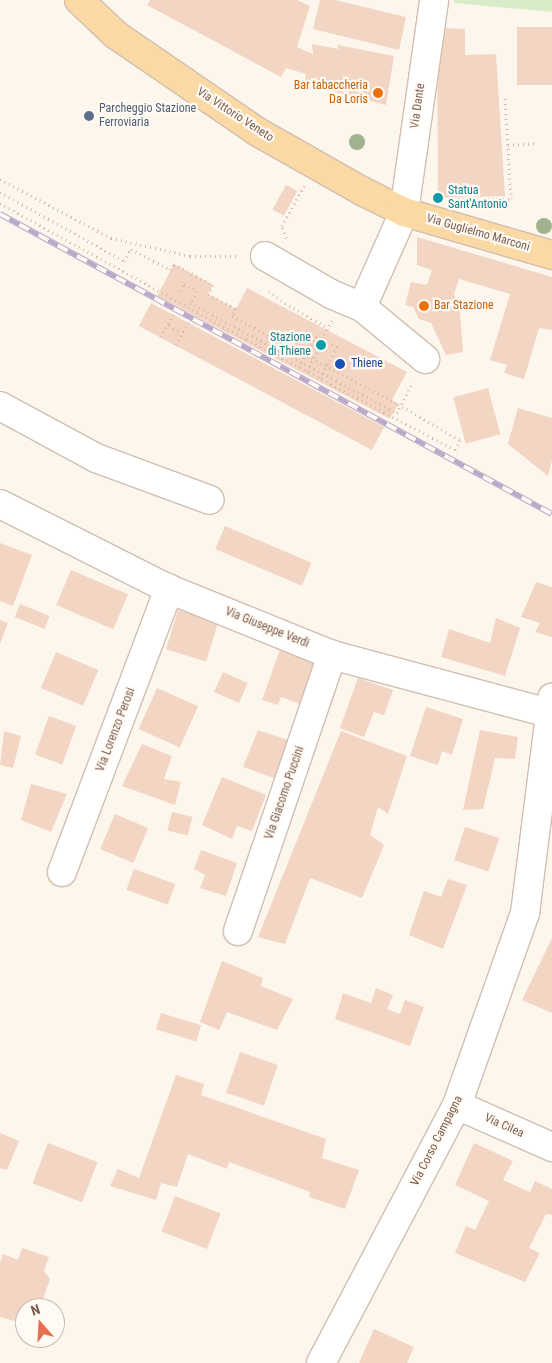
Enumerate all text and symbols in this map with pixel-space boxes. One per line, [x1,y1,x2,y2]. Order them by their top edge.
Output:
place label: Bar tabaccheria Da Loris [294,79,368,107]
street label: Via Dante [408,82,428,130]
street label: Via Vittorio Veneto [194,85,276,145]
marker: Bar tabaccheria Da Loris [372,87,384,99]
place label: Parcheggio Stazione Ferroviaria [99,102,196,130]
marker: Parcheggio Stazione Ferroviaria [83,110,95,122]
place label: Statua Sant'Antonio [448,184,508,212]
marker: Statua Sant'Antonio [432,192,444,204]
street label: Via Guglielmo Marconi [425,211,531,255]
place label: Bar Stazione [434,299,494,313]
marker: Bar Stazione [418,300,430,312]
place label: Stazione di Thiene [268,331,311,359]
marker: Stazione di Thiene [315,339,327,351]
marker: Thiene [333,357,347,371]
place label: Thiene [351,357,383,371]
street label: Via Giuseppe Verdi [223,605,311,651]
street label: Via Lorenzo Perosi [93,686,139,774]
street label: Via Giacomo Puccini [262,744,308,842]
street label: Via Corso Campagna [408,1093,466,1189]
street label: Via Cilea [482,1111,526,1141]
north arrow [15,1298,65,1348]
text: N [29,1301,42,1319]

